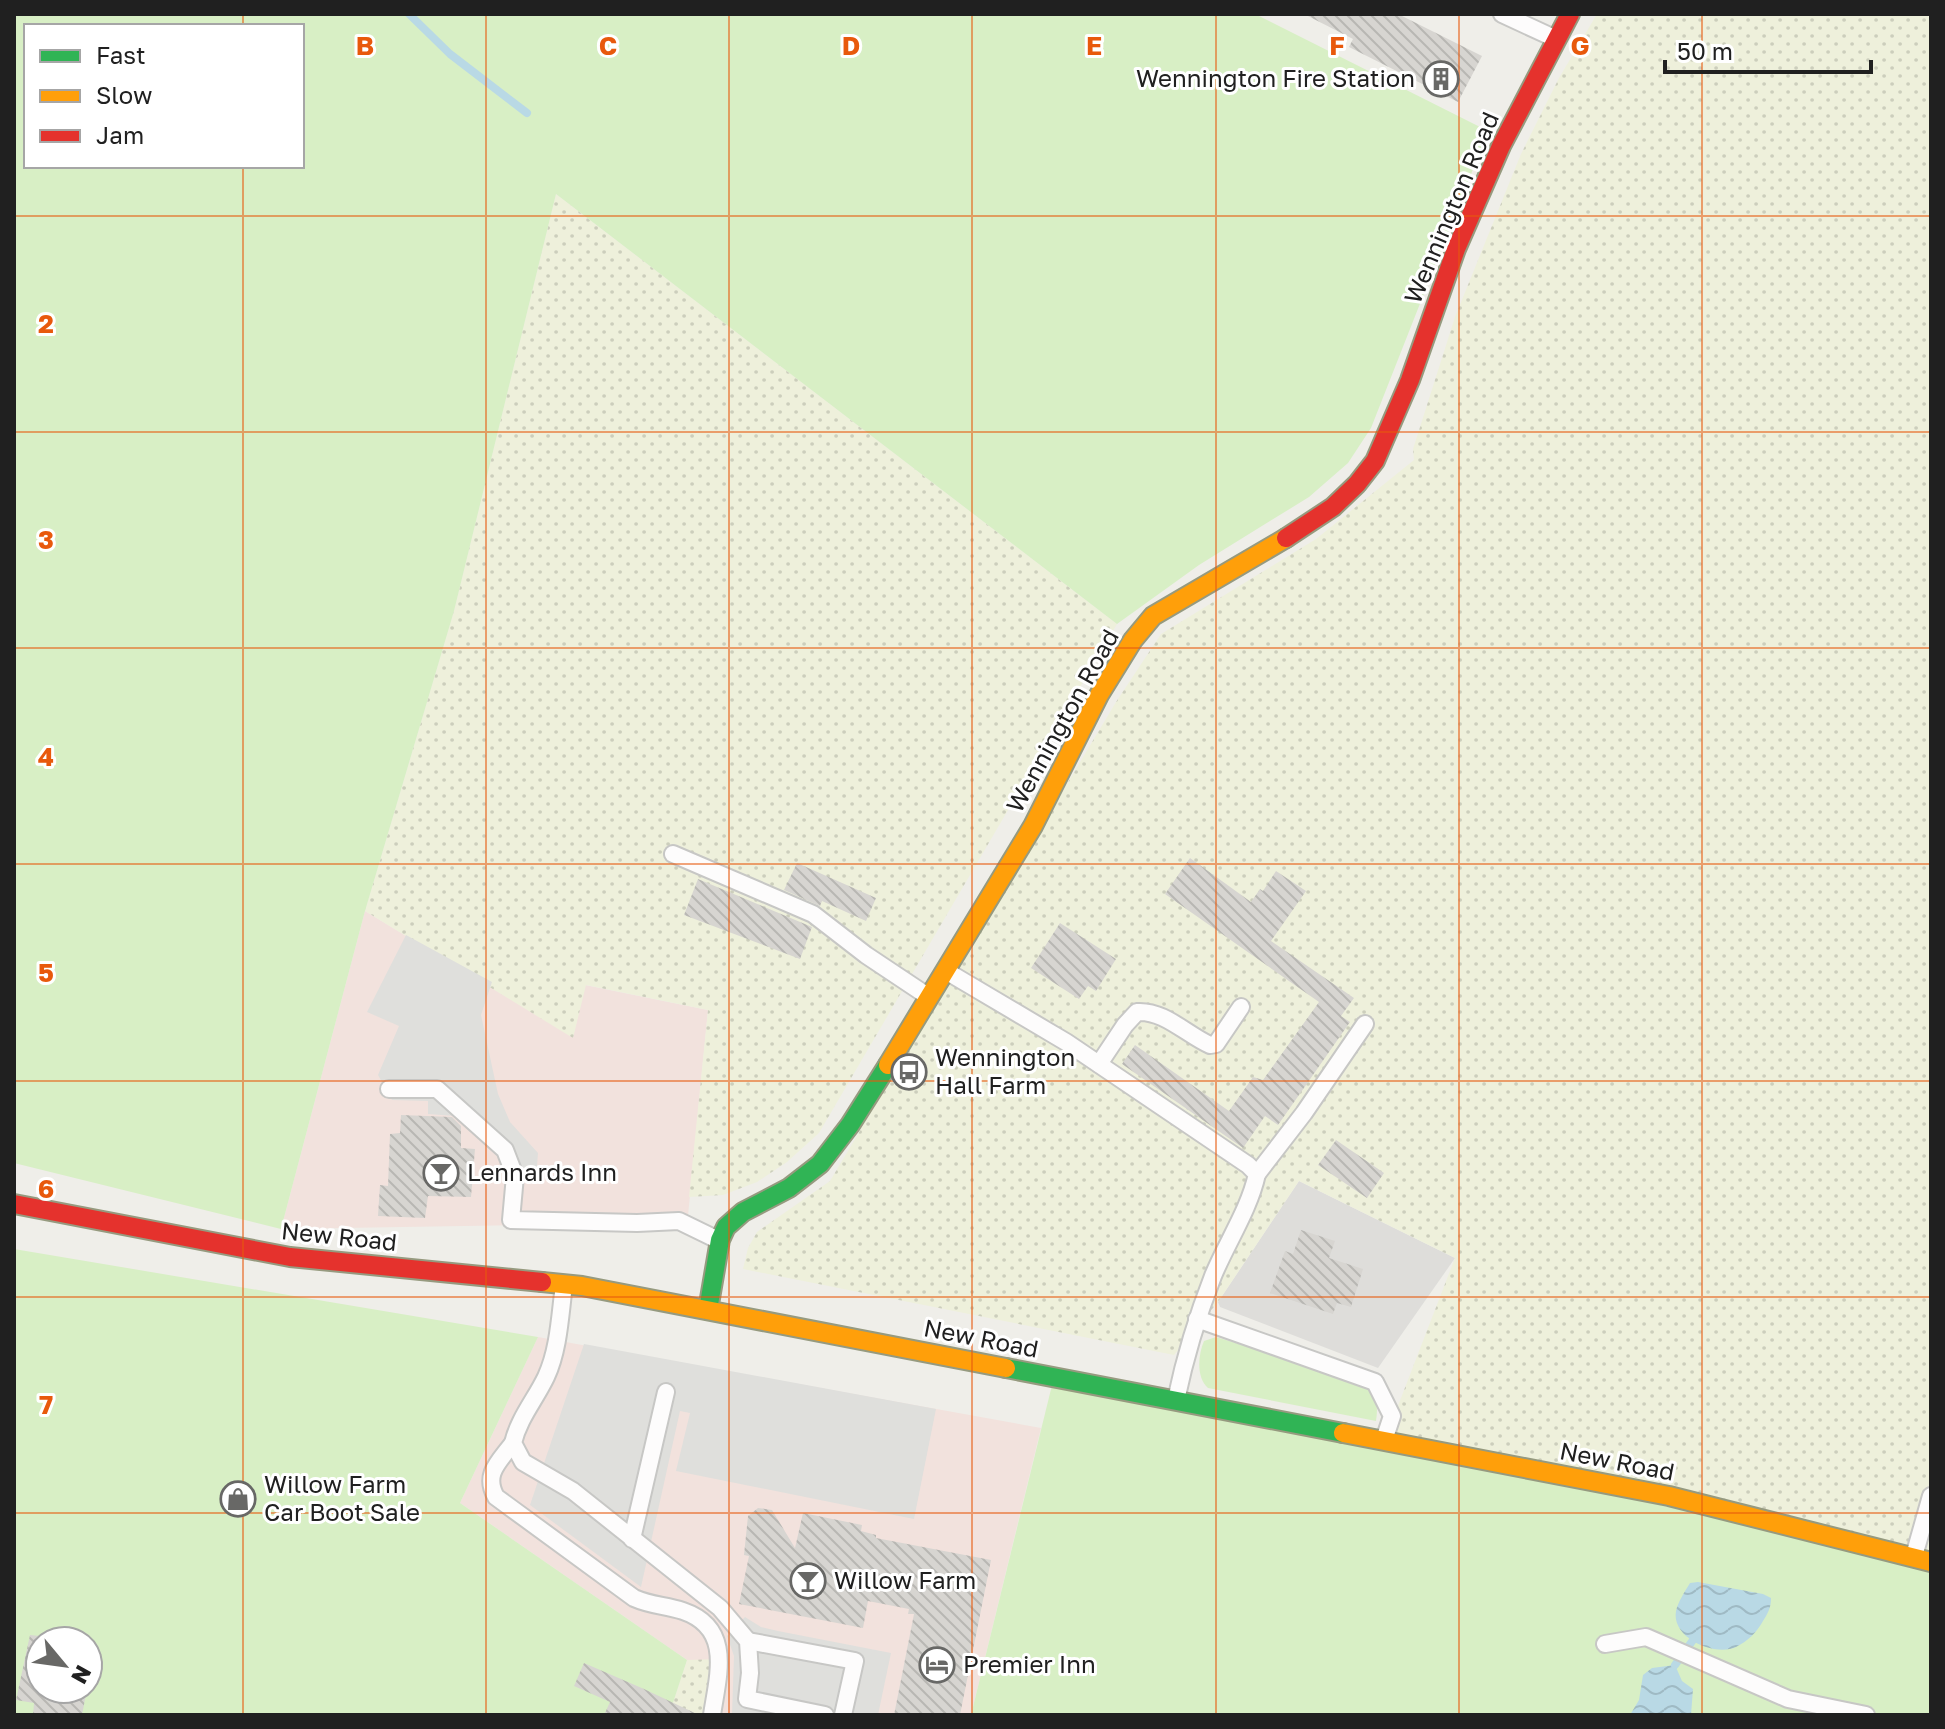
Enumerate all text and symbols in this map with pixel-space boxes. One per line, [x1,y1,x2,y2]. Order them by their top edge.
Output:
legend [24,24,304,168]
scale bar [1665,24,1871,74]
text: B [356,30,374,61]
text: C [599,30,617,61]
text: D [842,30,860,61]
text: E [1086,30,1102,61]
text: F [1329,30,1345,61]
text: G [1570,30,1590,61]
text: 50 m [1677,36,1733,65]
text: Fast [96,40,146,69]
building icon: Wennington Fire Station [1422,60,1460,98]
place label: Wennington Fire Station [1136,63,1415,92]
text: Slow [96,80,152,109]
street label: Wennington Road [1397,107,1504,307]
text: Jam [96,120,144,149]
text: 2 [38,308,54,339]
text: 3 [38,524,54,555]
street label: Wennington Road [999,624,1124,817]
text: 4 [38,741,54,772]
text: 5 [38,957,54,988]
place label: Wennington Hall Farm [935,1042,1075,1099]
bus stop icon: Wennington Hall Farm [890,1053,928,1091]
bar icon: Lennards Inn [422,1154,460,1192]
place label: Lennards Inn [467,1157,617,1186]
text: 6 [38,1173,54,1204]
street label: New Road [280,1215,398,1256]
street label: New Road [922,1312,1041,1363]
text: 7 [39,1389,53,1420]
street label: New Road [1558,1435,1677,1486]
place label: Willow Farm Car Boot Sale [264,1469,420,1526]
shop icon: Willow Farm Car Boot Sale [219,1480,257,1518]
bar icon: Willow Farm [789,1562,827,1600]
place label: Willow Farm [834,1565,976,1594]
north arrow [24,1625,104,1705]
hotel icon: Premier Inn [918,1646,956,1684]
place label: Premier Inn [963,1649,1096,1678]
text: N [66,1661,98,1689]

